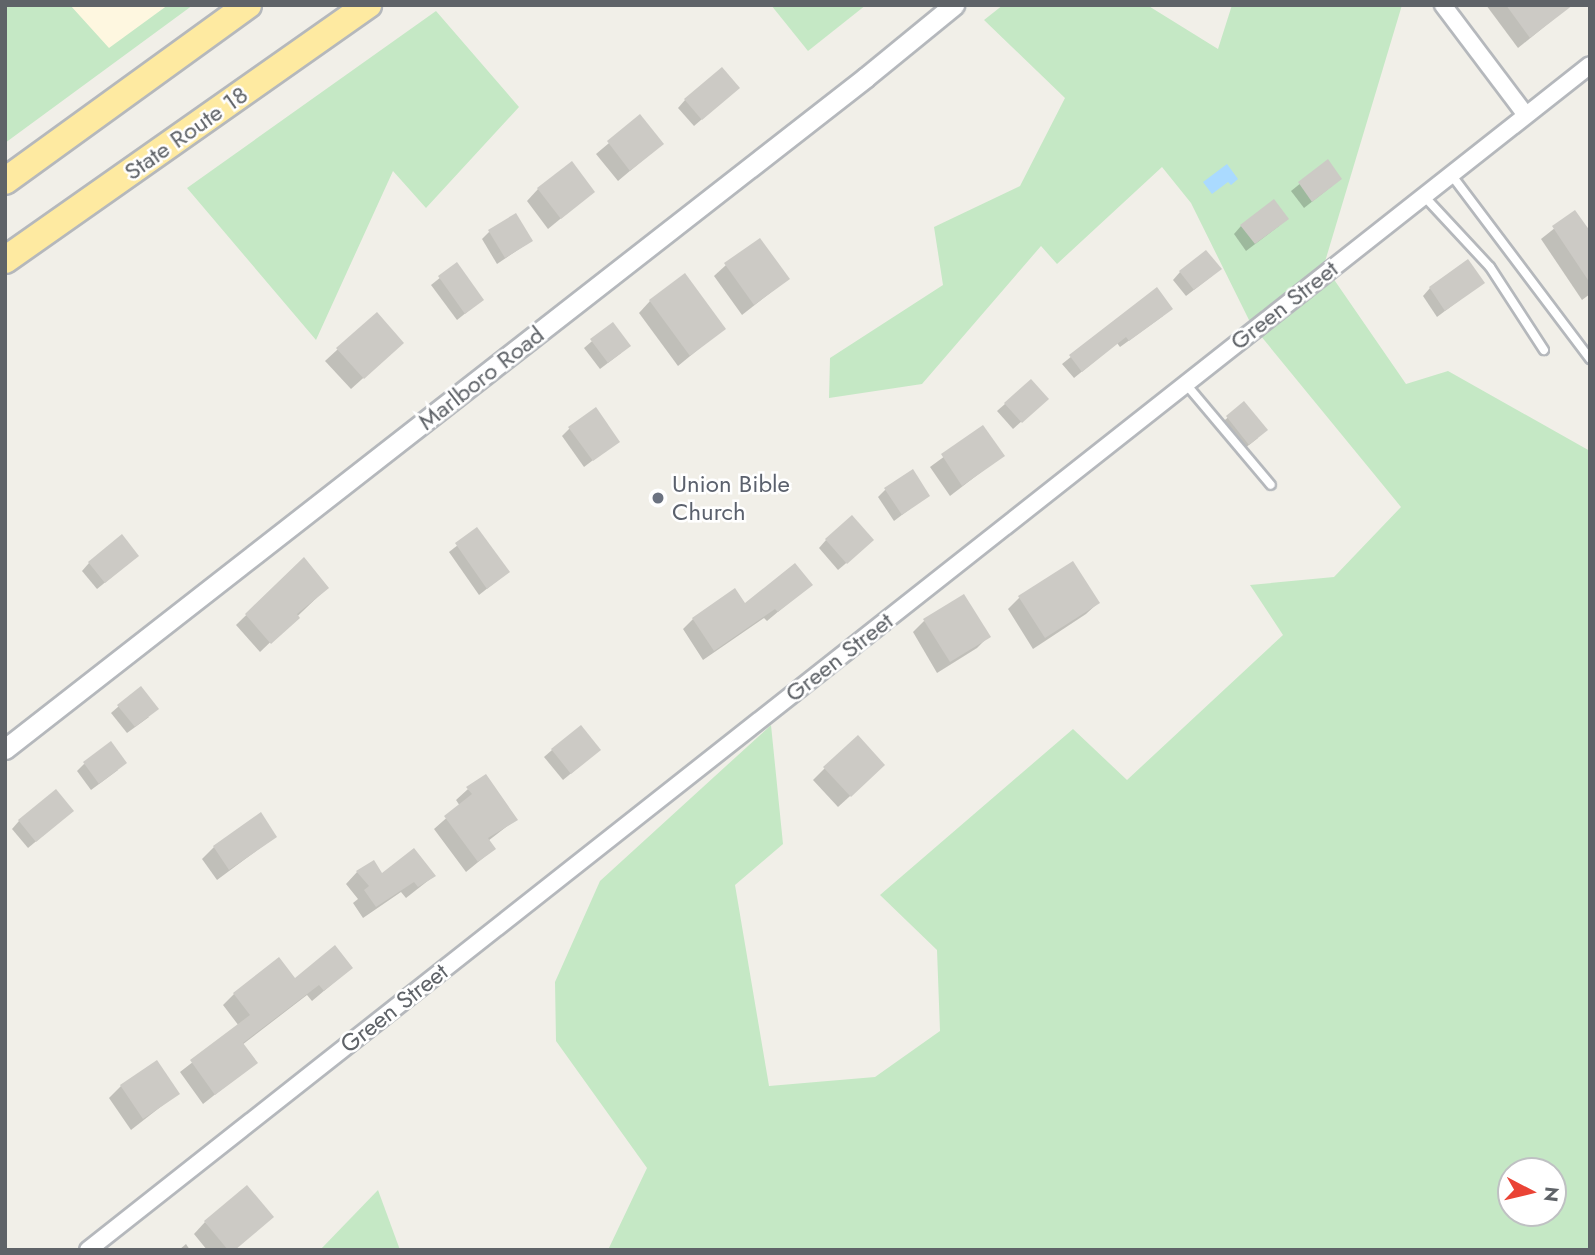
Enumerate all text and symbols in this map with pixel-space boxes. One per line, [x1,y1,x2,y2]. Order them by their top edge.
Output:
street label: State Route 18 [119,80,253,186]
street label: Green Street [1225,254,1343,356]
street label: Marlboro Road [412,320,550,436]
place label: Union Bible Church [672,470,790,526]
marker: Union Bible Church [650,490,666,506]
street label: Green Street [780,606,898,708]
street label: Green Street [335,957,453,1059]
north arrow [1497,1157,1567,1227]
text: N [1537,1185,1566,1204]

